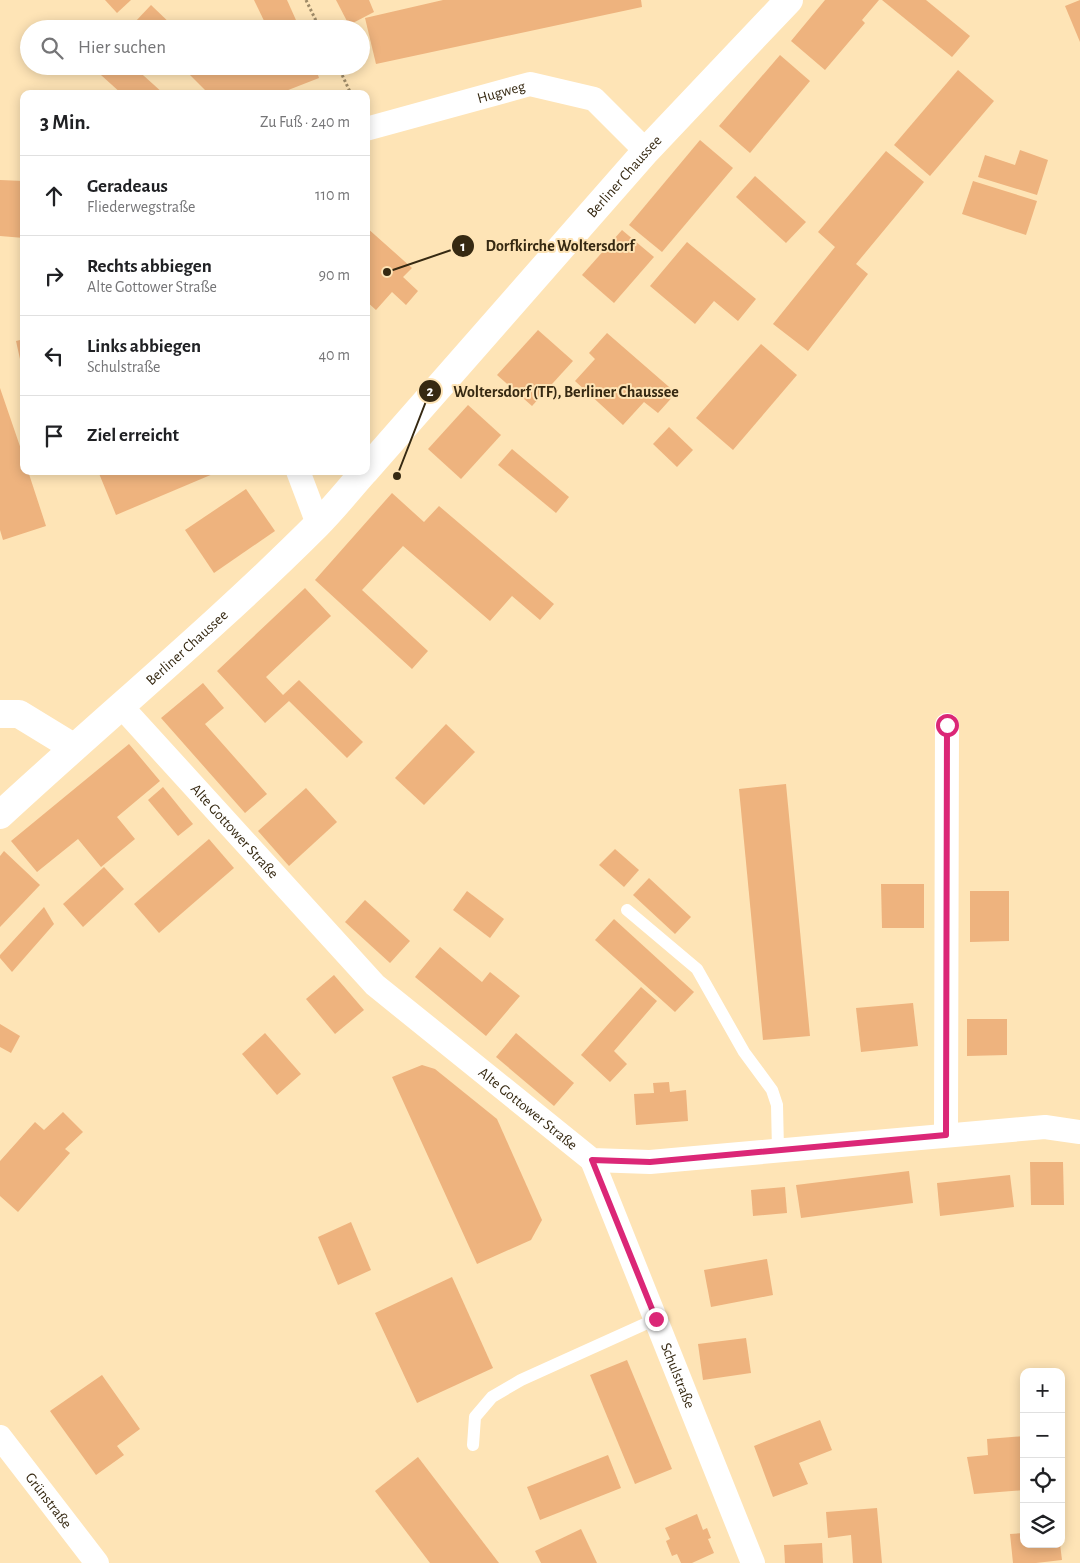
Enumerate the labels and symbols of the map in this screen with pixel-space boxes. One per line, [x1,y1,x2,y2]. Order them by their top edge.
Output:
street label: Hugweg [475,78,527,106]
street label: Berliner Chaussee [584,132,664,220]
callout: Dorfkirche Woltersdorf [451,230,645,261]
text: Dorfkirche Woltersdorf [485,238,636,254]
text: 1 [460,239,466,254]
callout: Woltersdorf (TF), Berliner Chaussee [418,376,689,407]
text: 2 [426,384,434,399]
text: Woltersdorf (TF), Berliner Chaussee [453,384,679,400]
street label: Berliner Chaussee [143,607,231,688]
route start [936,714,959,737]
street label: Alte Gottower Straße [188,781,281,881]
street label: Alte Gottower Straße [476,1064,580,1153]
route end [645,1308,668,1331]
street label: Schulstraße [658,1341,698,1410]
street label: Grünstraße [23,1470,75,1531]

